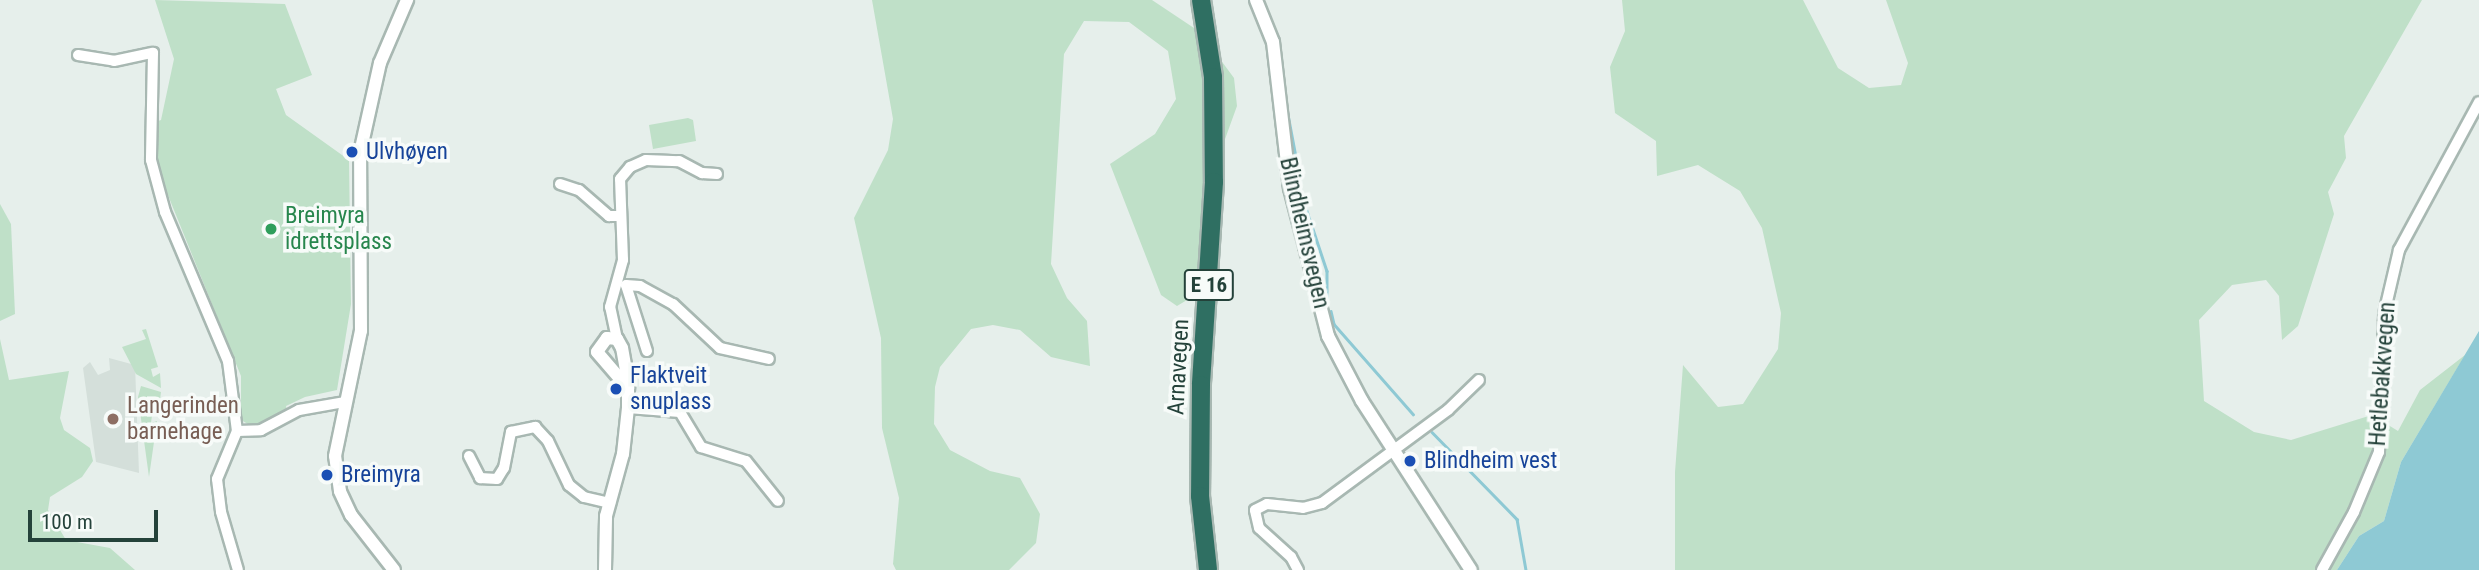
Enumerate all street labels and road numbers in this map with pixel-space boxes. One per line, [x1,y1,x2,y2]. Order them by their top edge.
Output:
street label: Blindheimsvegen [1273,155,1335,311]
road number: E 16 [1183,268,1235,302]
street label: Hetlebakkvegen [2364,301,2402,447]
street label: Arnavegen [1163,318,1195,416]

